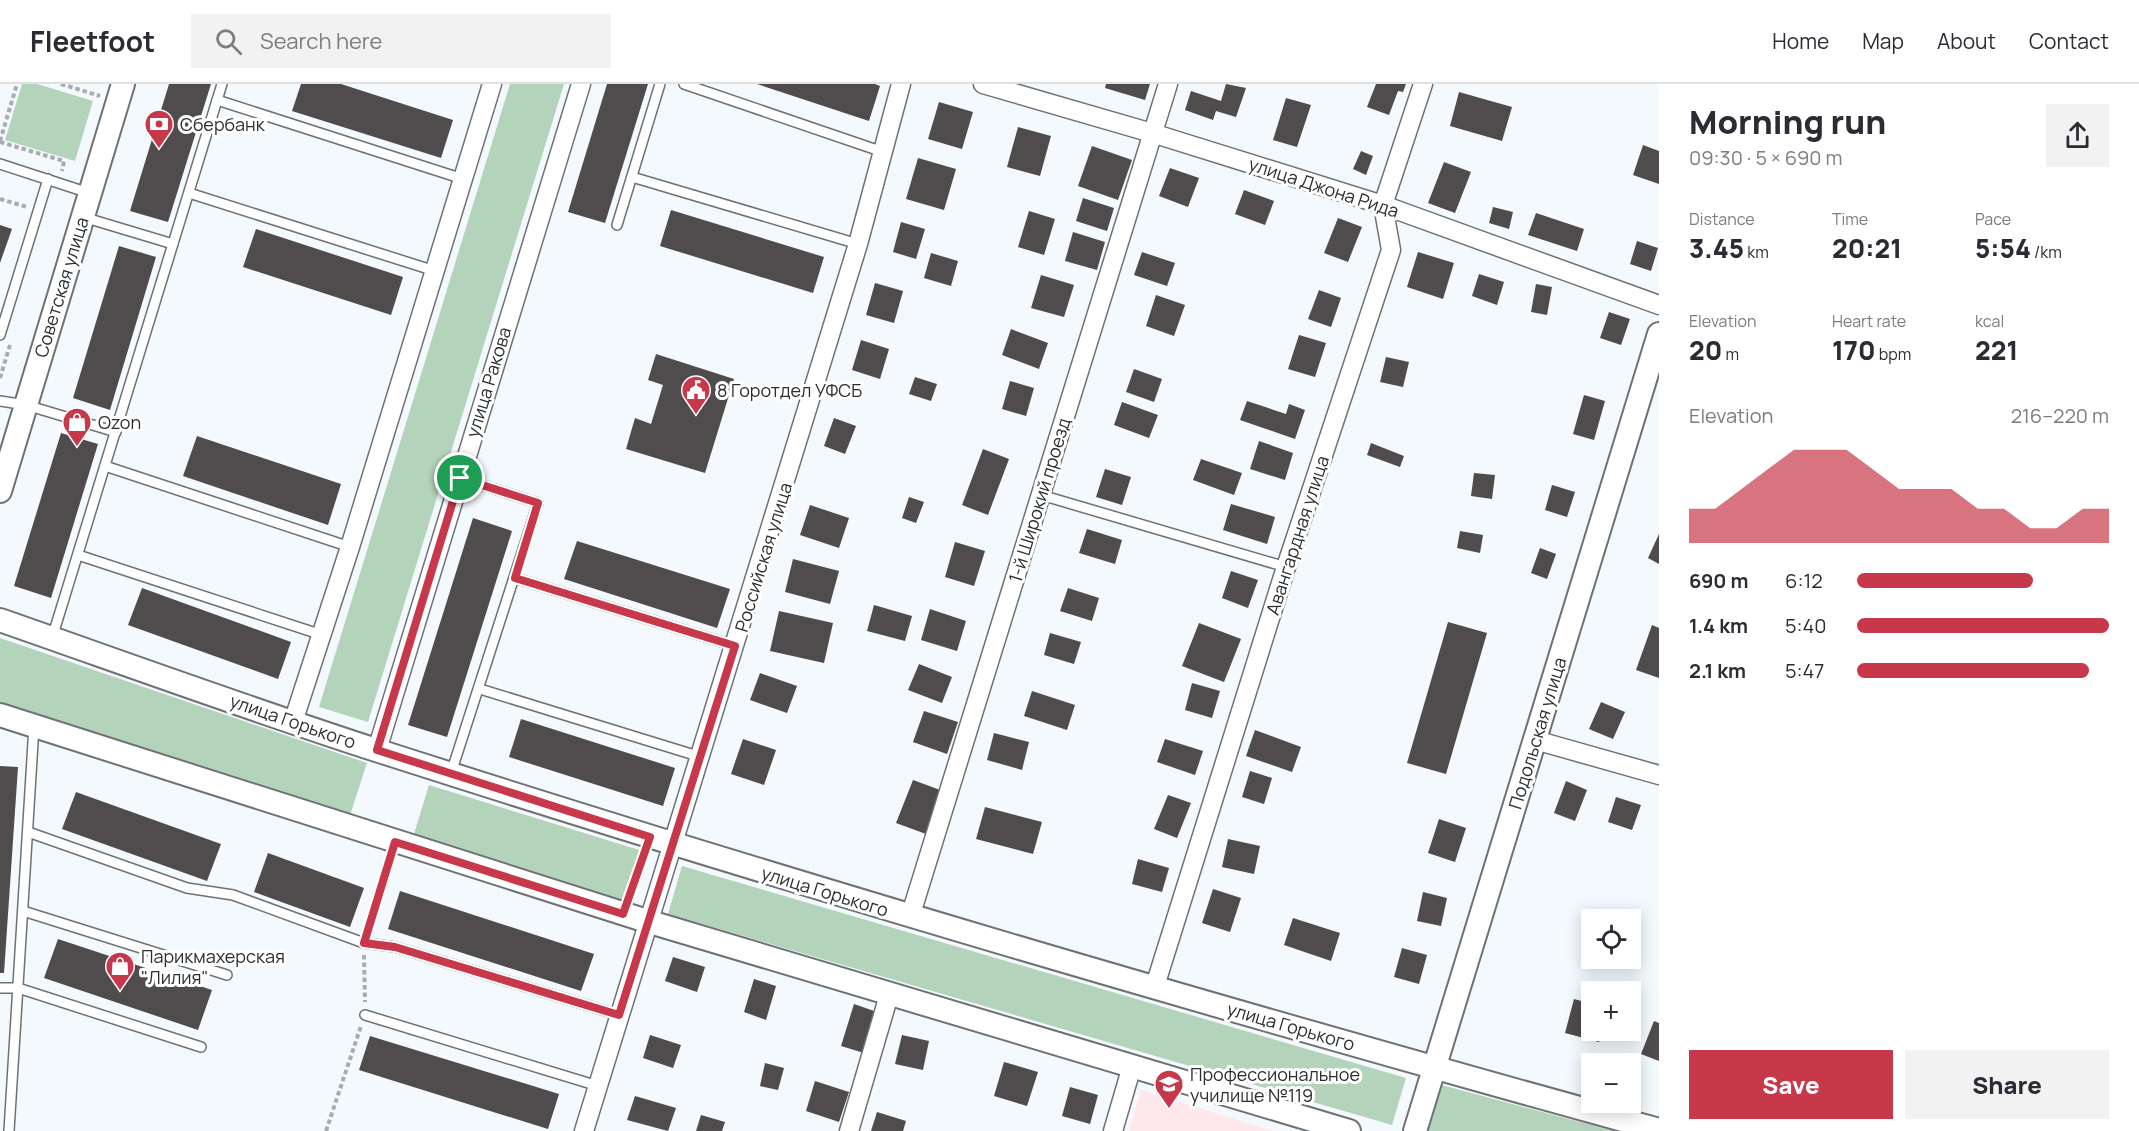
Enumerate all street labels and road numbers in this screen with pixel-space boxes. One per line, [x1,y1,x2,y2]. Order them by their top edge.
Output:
street label: улица Джона Рида [1246,151,1402,223]
street label: Советская улица [28,214,94,360]
street label: улица Ракова [460,324,516,440]
street label: 1-й Широкий проезд [1003,415,1076,585]
street label: Авангардная улица [1260,452,1334,618]
street label: Российская улица [729,479,797,635]
street label: Подольская улица [1502,654,1572,812]
street label: улица Горького [227,688,359,754]
street label: улица Горького [759,860,891,922]
street label: улица Горького [1224,996,1358,1056]

